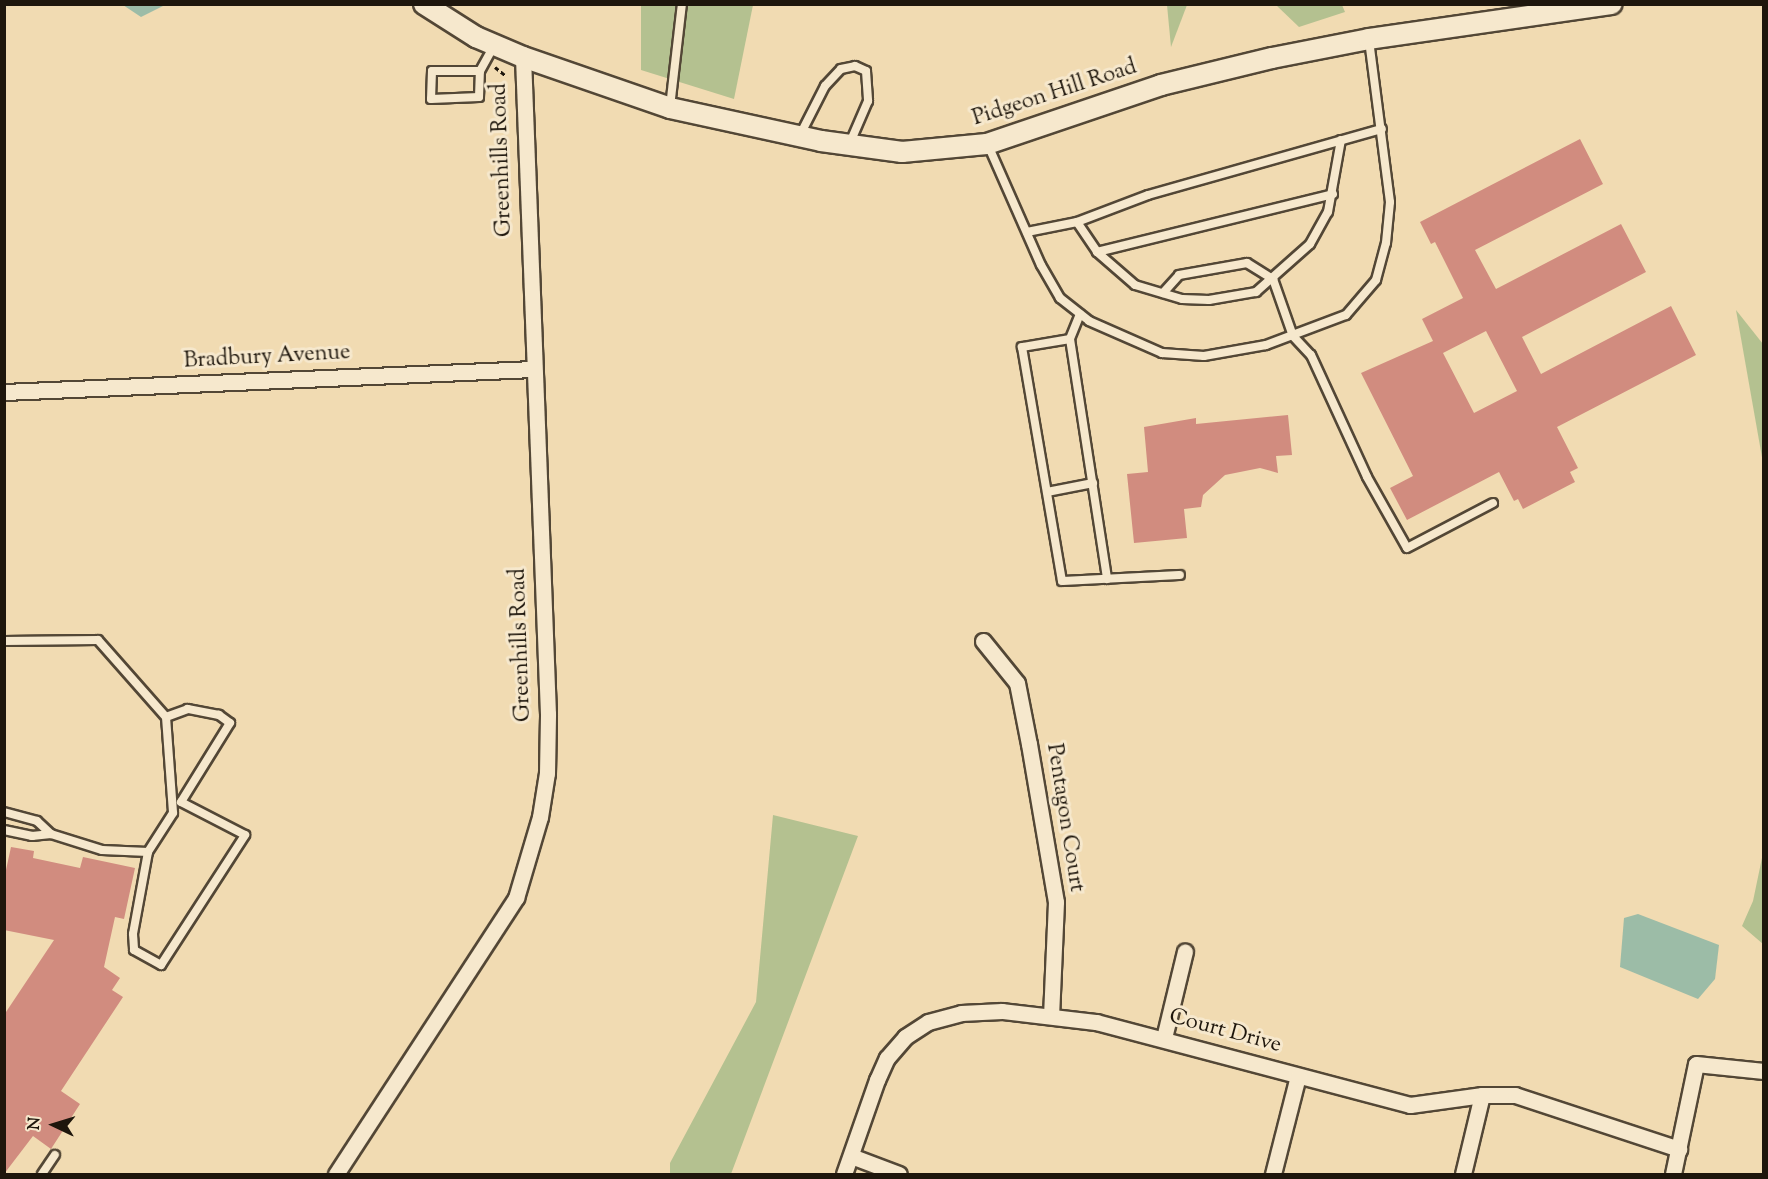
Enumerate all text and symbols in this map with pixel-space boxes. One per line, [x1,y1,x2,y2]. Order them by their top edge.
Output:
street label: Pidgeon Hill Road [970,55,1140,133]
street label: Greenhills Road [487,83,519,237]
street label: Bradbury Avenue [183,340,351,376]
street label: Greenhills Road [506,568,538,722]
street label: Pentagon Court [1039,742,1089,894]
street label: Court Drive [1166,1004,1284,1060]
north arrow [24,1095,84,1155]
text: N [24,1117,47,1131]

